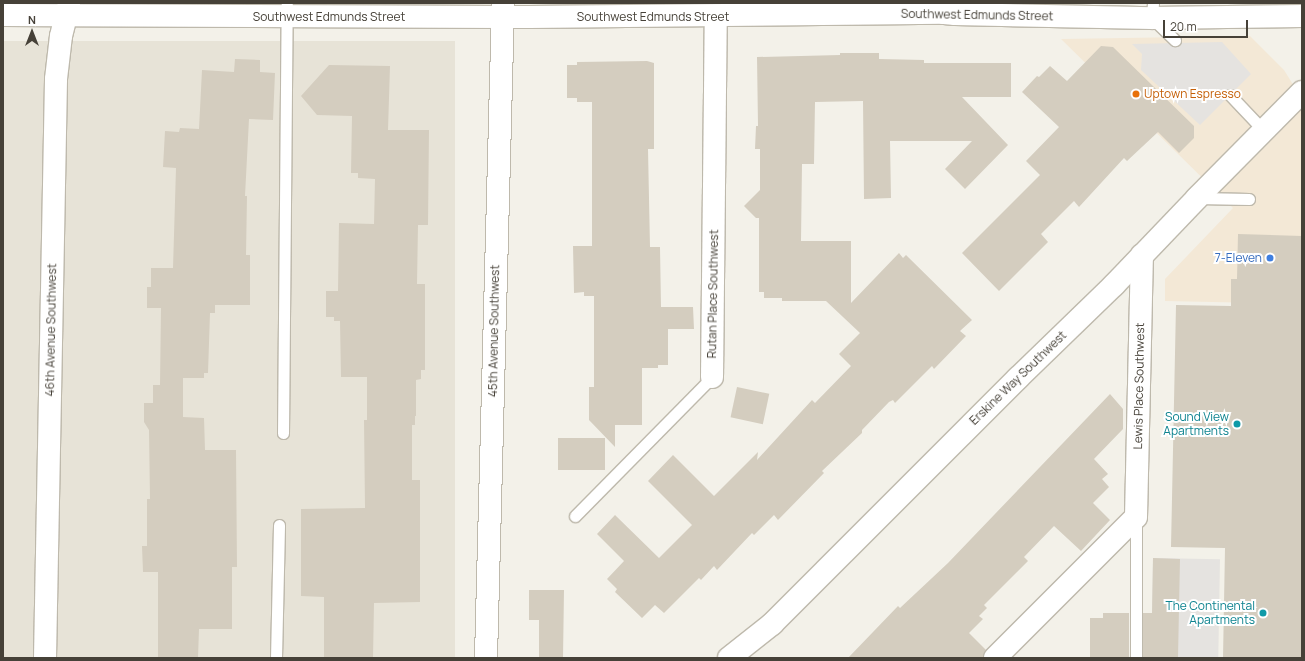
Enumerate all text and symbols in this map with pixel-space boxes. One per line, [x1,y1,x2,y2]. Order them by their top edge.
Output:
street label: Southwest Edmunds Street [901,6,1053,24]
street label: Southwest Edmunds Street [253,10,405,24]
street label: Southwest Edmunds Street [577,10,729,24]
north arrow [12,12,52,52]
text: N [28,12,36,27]
scale bar [1165,12,1250,38]
text: 20 m [1170,18,1197,35]
place label: Uptown Espresso [1144,87,1241,101]
marker: Uptown Espresso [1131,89,1141,99]
street label: Rutan Place Southwest [705,229,721,359]
place label: 7-Eleven [1215,251,1262,265]
marker: 7-Eleven [1265,253,1275,263]
street label: 46th Avenue Southwest [43,263,59,397]
street label: 45th Avenue Southwest [486,265,502,397]
street label: Lewis Place Southwest [1131,322,1147,450]
street label: Erskine Way Southwest [967,328,1069,428]
place label: Sound View Apartments [1163,410,1229,438]
marker: Sound View Apartments [1232,419,1242,429]
place label: The Continental Apartments [1166,599,1255,627]
marker: The Continental Apartments [1258,608,1268,618]

